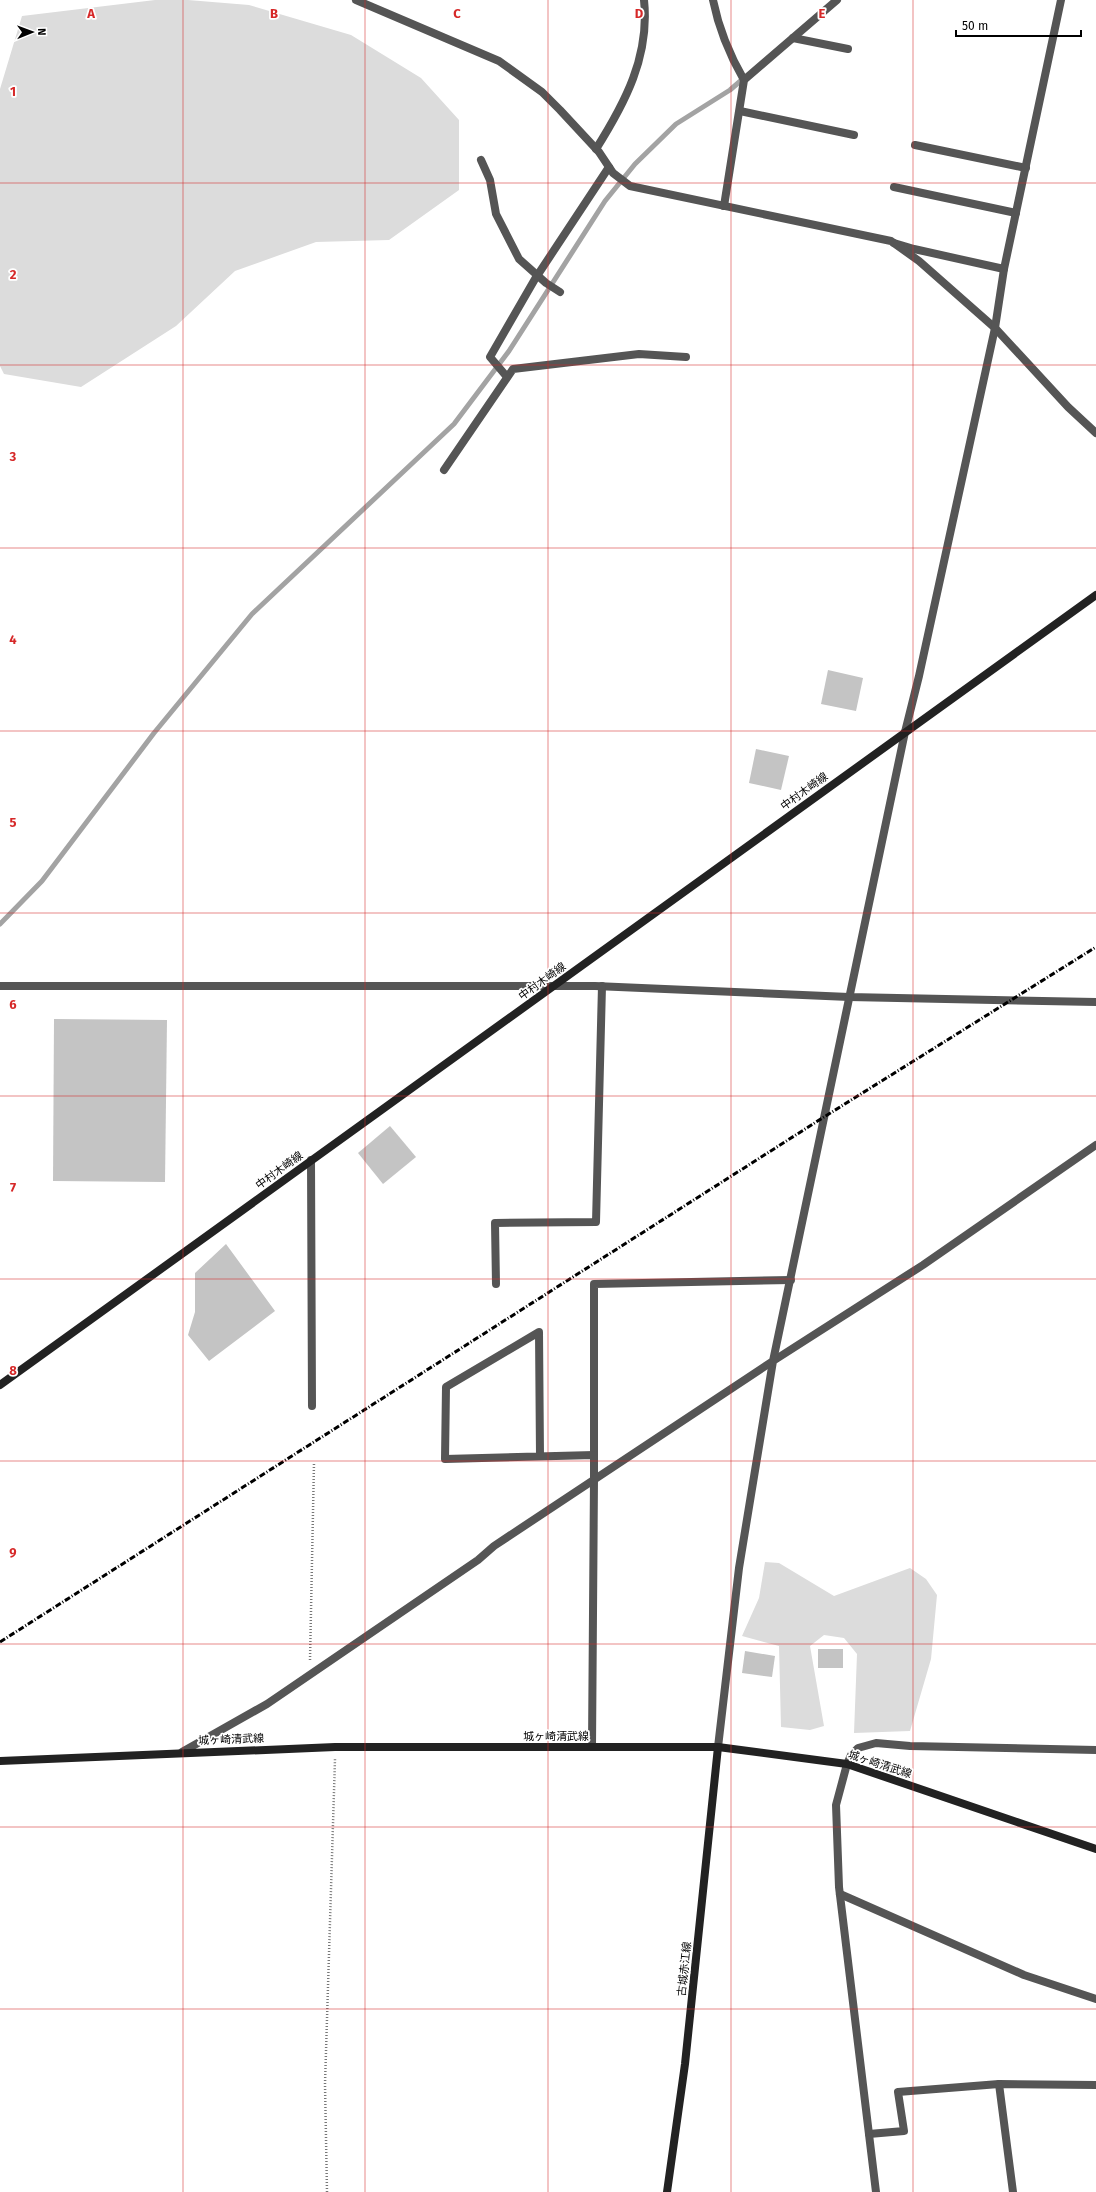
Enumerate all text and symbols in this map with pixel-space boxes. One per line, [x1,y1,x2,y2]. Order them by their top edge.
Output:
text: A [86,6,95,21]
text: B [270,6,278,21]
text: C [453,6,461,21]
text: D [635,6,644,21]
text: E [819,6,826,21]
north arrow [12,12,52,52]
scale bar [956,12,1081,38]
text: 50 m [962,19,988,33]
text: N [35,28,48,36]
text: 1 [10,84,16,99]
text: 2 [10,267,17,282]
text: 3 [9,449,17,464]
text: 4 [9,632,17,647]
street label: 中村木崎線 [778,770,830,813]
text: 5 [10,815,17,830]
street label: 中村木崎線 [516,960,568,1003]
text: 6 [9,997,17,1012]
street label: 中村木崎線 [253,1149,305,1192]
text: 7 [10,1180,16,1195]
text: 8 [9,1363,17,1378]
text: 9 [9,1545,17,1560]
street label: 城ヶ崎清武線 [523,1730,589,1743]
street label: 城ヶ崎清武線 [198,1732,264,1747]
street label: 城ヶ崎清武線 [846,1748,913,1781]
street label: 古城赤江線 [675,1941,694,1997]

